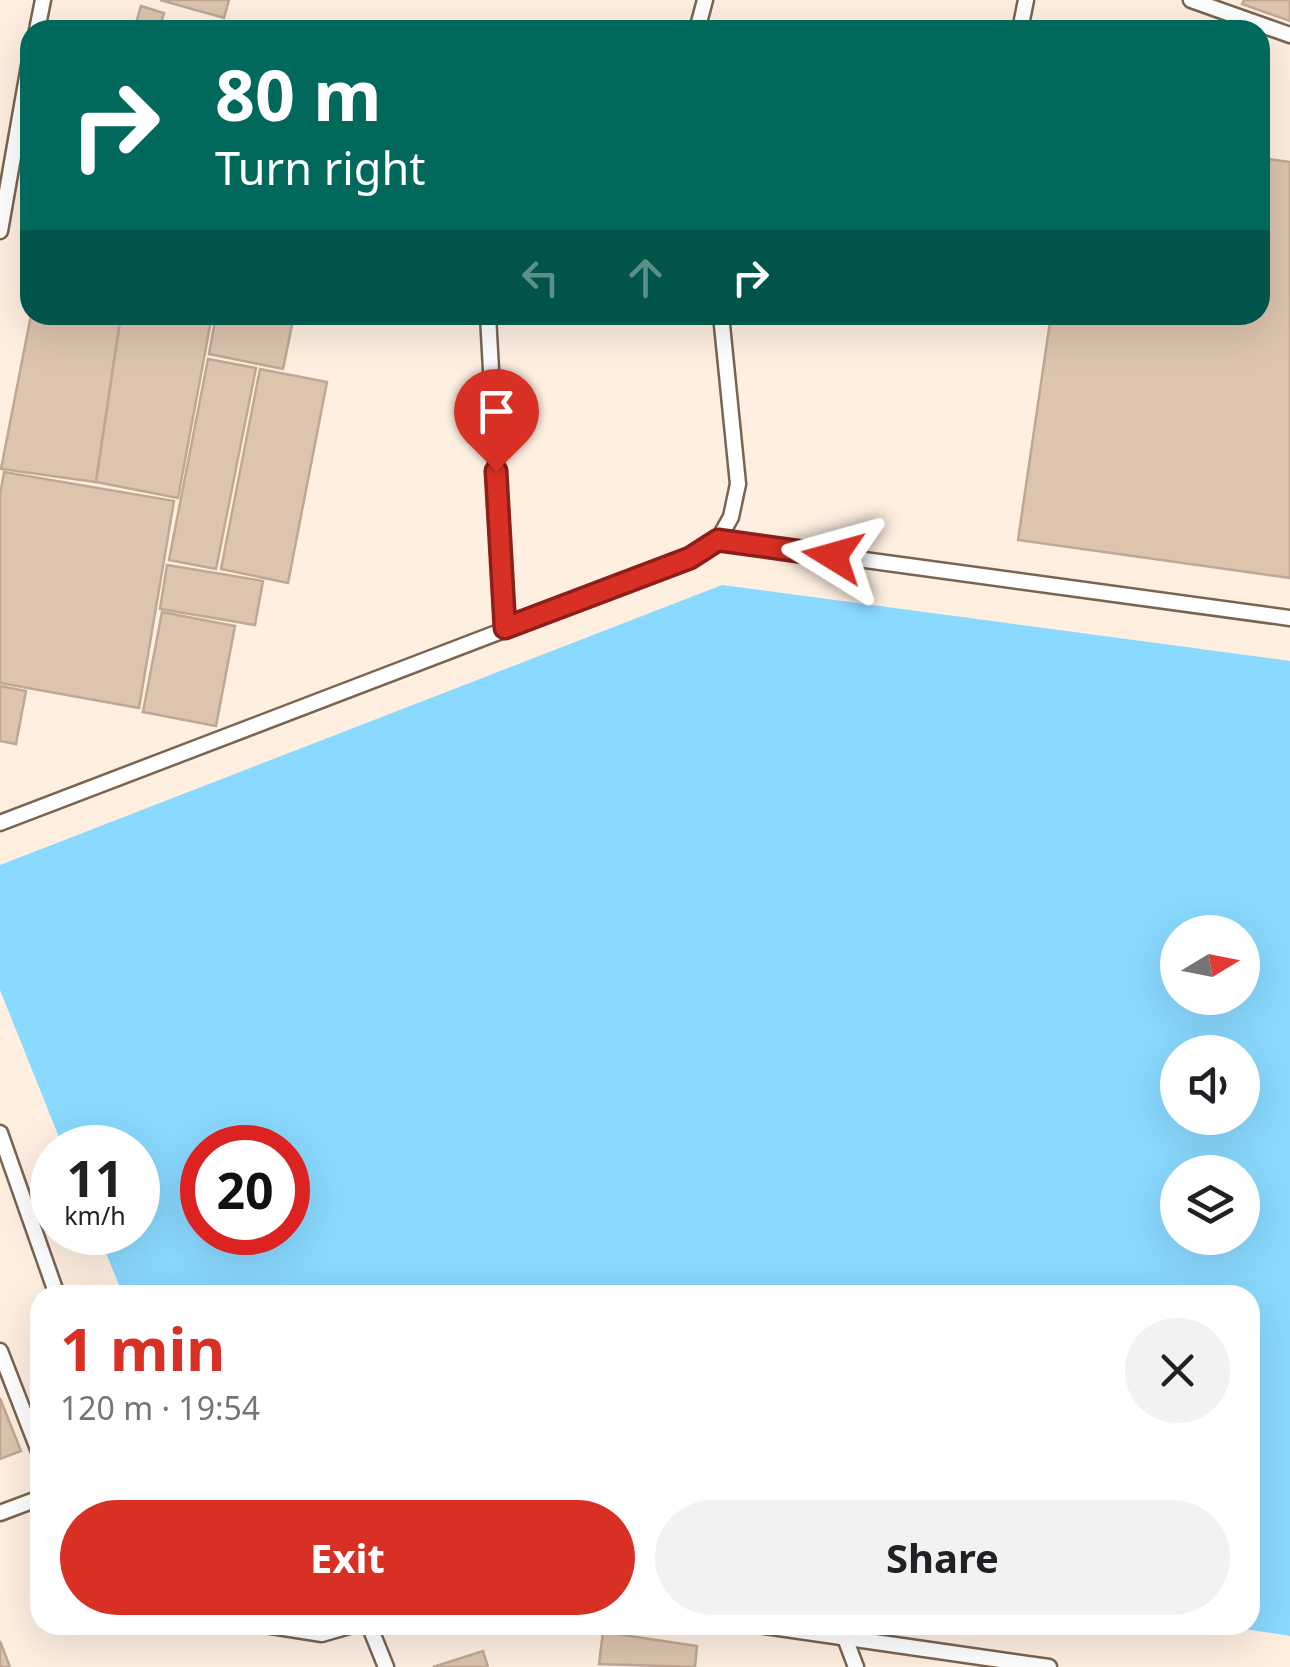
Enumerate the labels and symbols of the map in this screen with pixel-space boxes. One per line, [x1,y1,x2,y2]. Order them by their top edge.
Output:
pin [454,369,539,472]
position arrow [781,504,885,608]
north arrow [1160,915,1260,1015]
speed limit sign: 20 [180,1125,310,1255]

